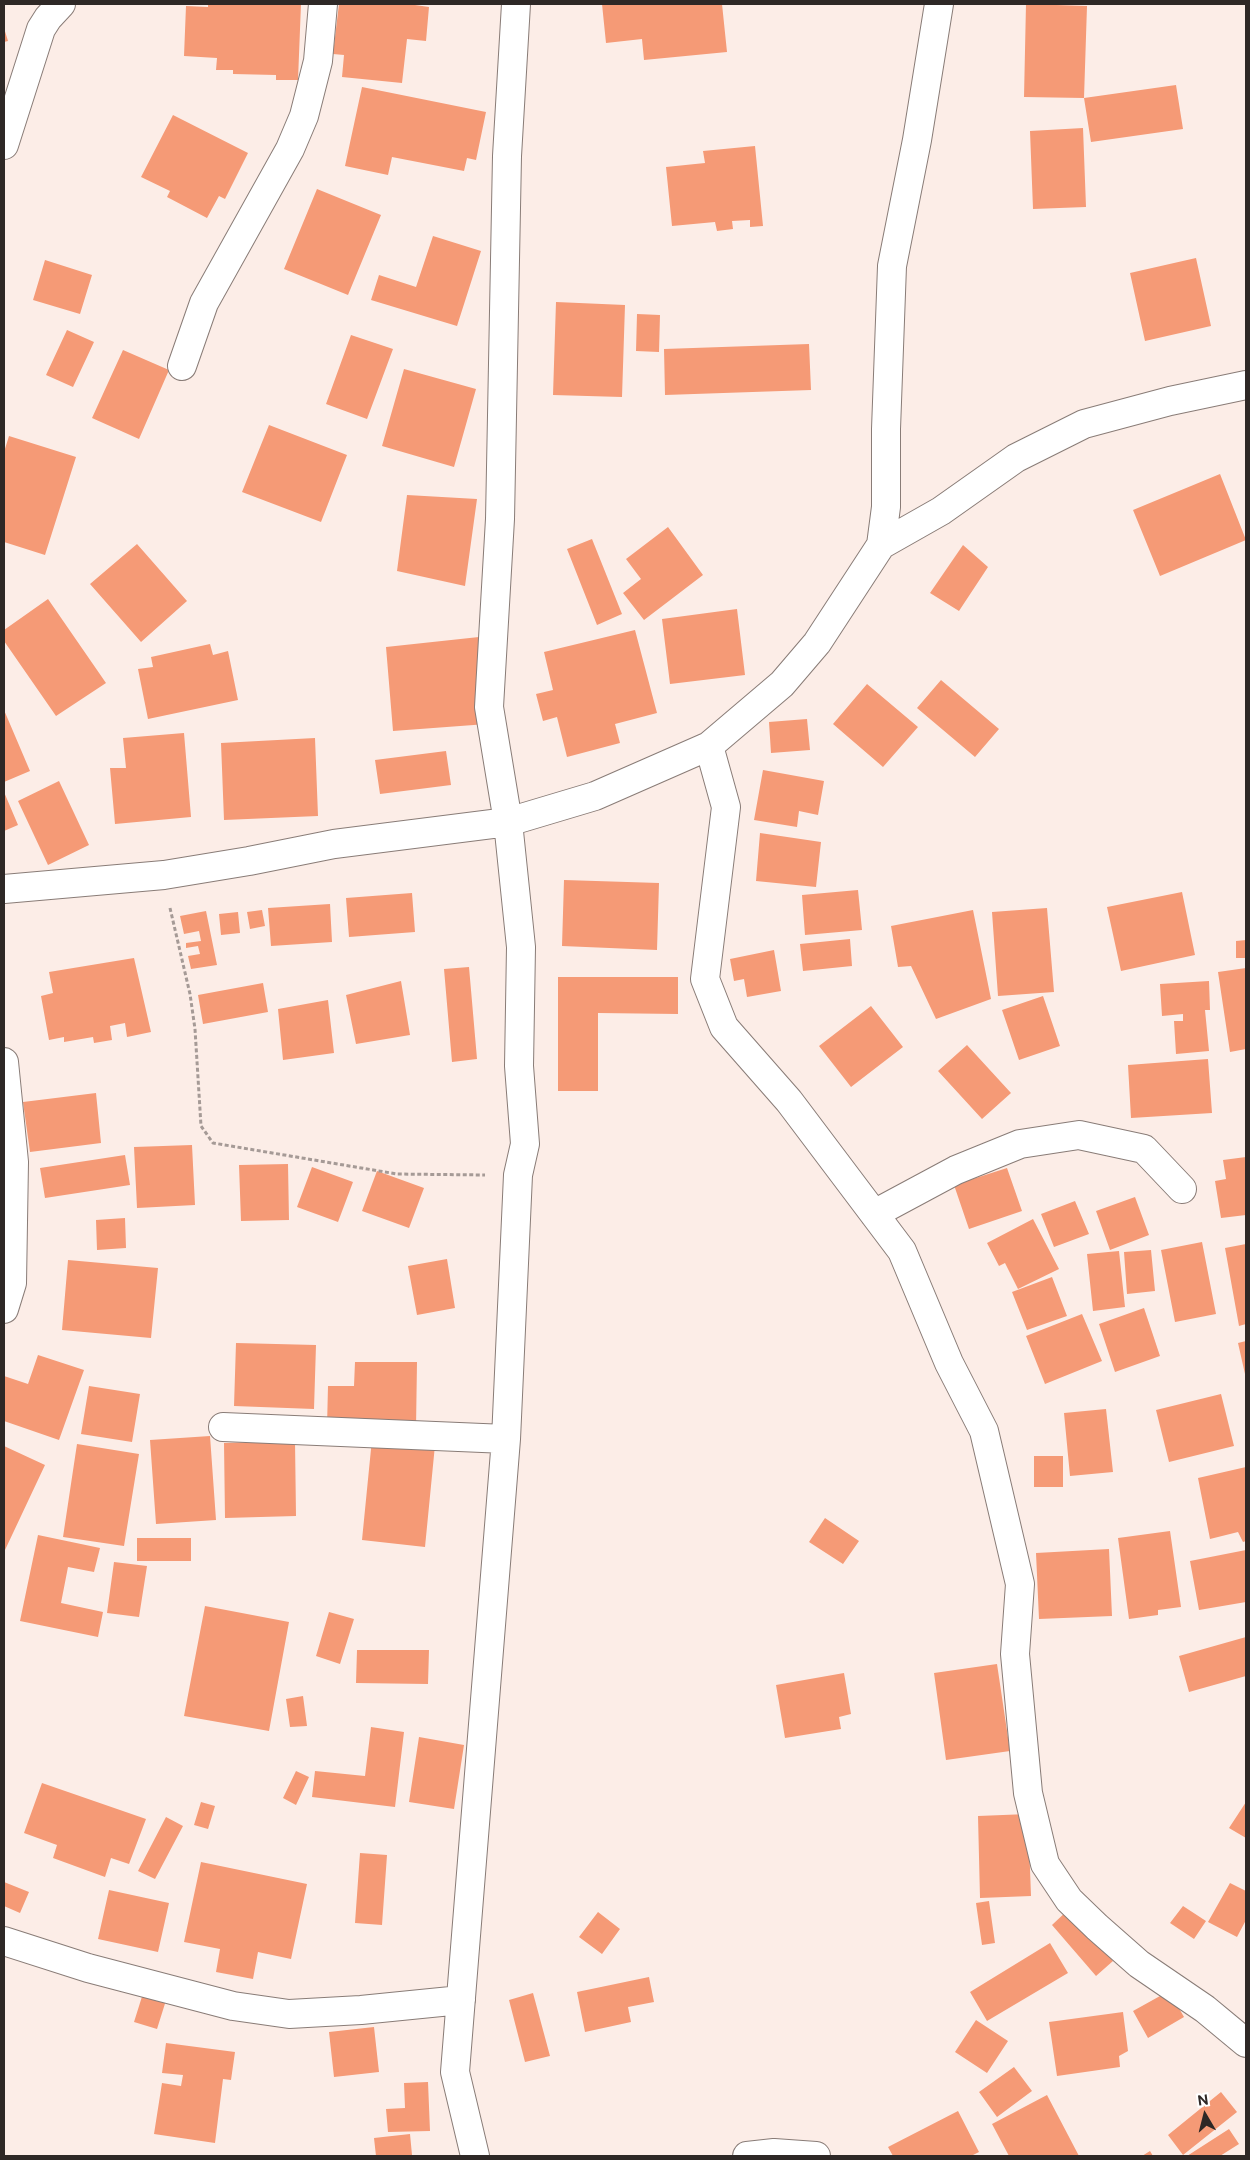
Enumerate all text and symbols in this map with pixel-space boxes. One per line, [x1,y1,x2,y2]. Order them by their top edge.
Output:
north arrow [1180,2090,1230,2140]
text: N [1196,2091,1209,2109]

